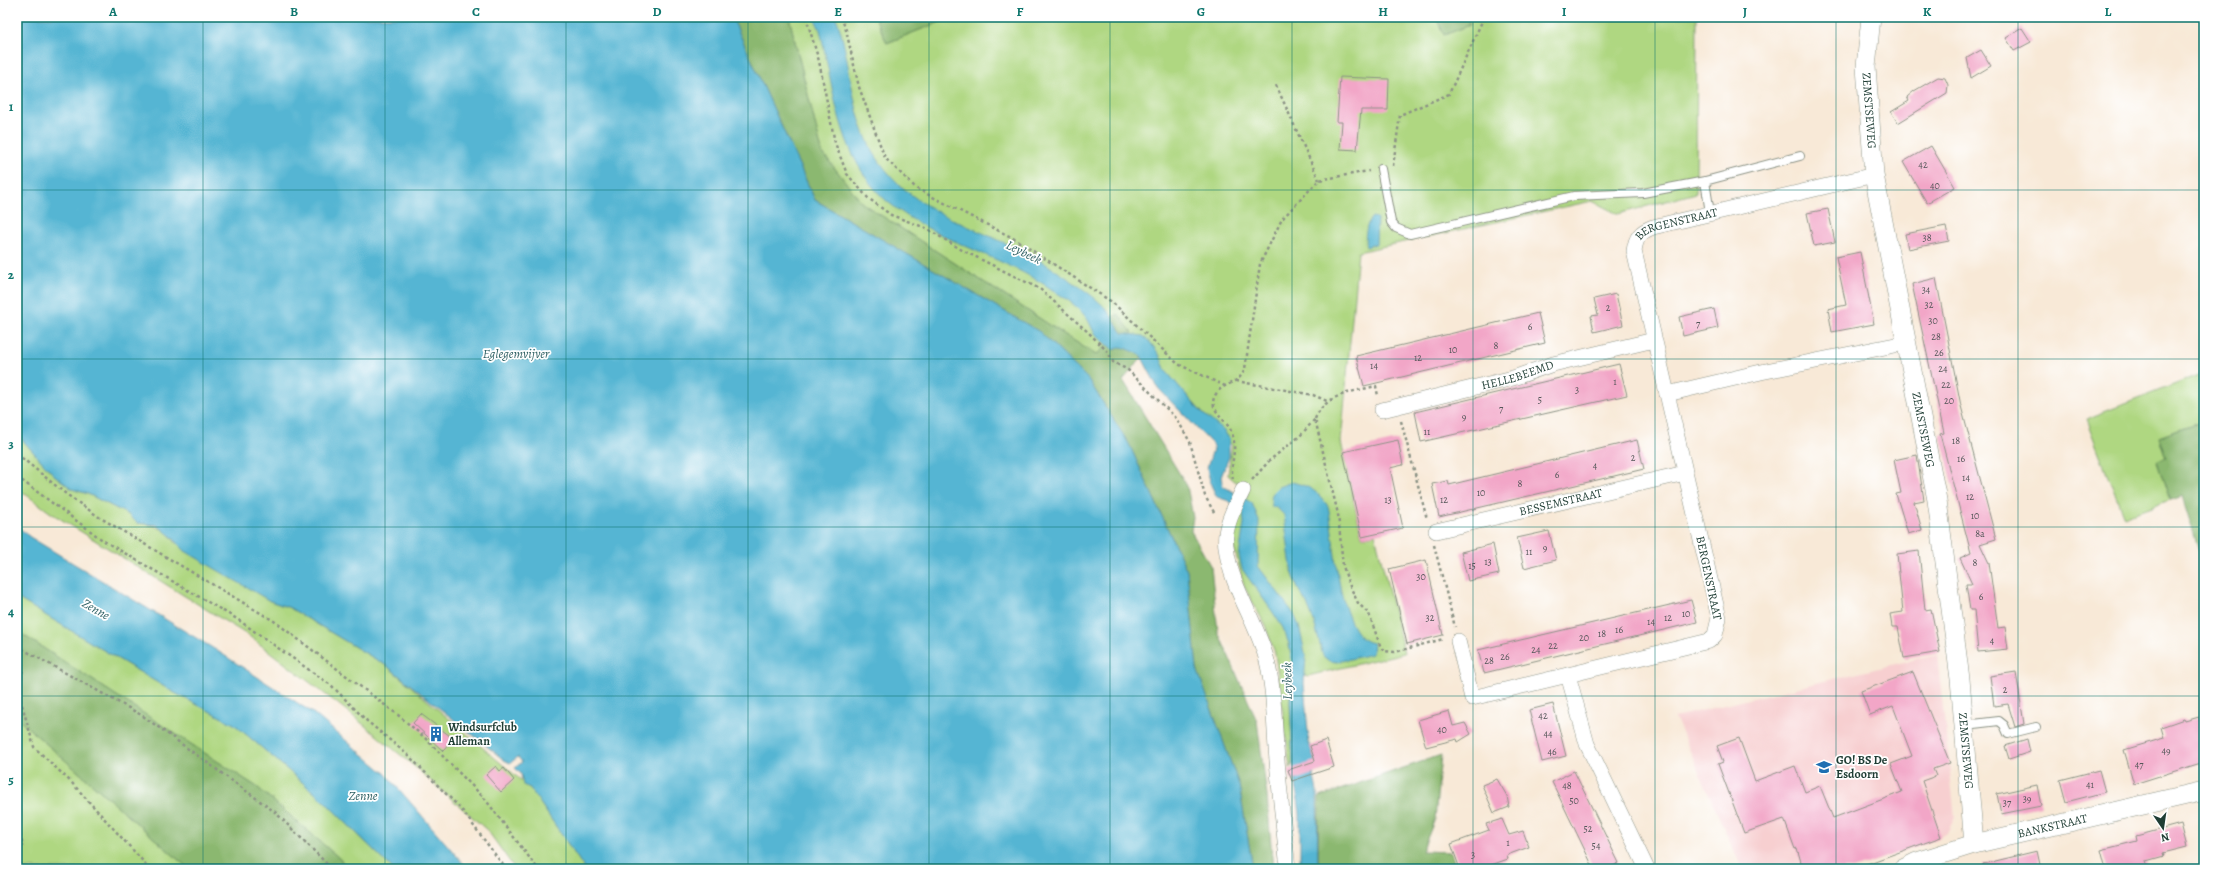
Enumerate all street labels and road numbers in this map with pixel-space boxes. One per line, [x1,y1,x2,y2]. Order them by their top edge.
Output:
street label: ZEMSTSEWEG [1858,72,1880,149]
street label: BERGENSTRAAT [1631,204,1720,243]
street label: HELLEBEEMD [1480,356,1556,393]
street label: ZEMSTSEWEG [1908,391,1939,469]
street label: BESSEMSTRAAT [1518,484,1604,519]
street label: BERGENSTRAAT [1692,534,1726,622]
street label: ZEMSTSEWEG [1955,712,1977,789]
street label: BANKSTRAAT [2016,810,2089,842]

